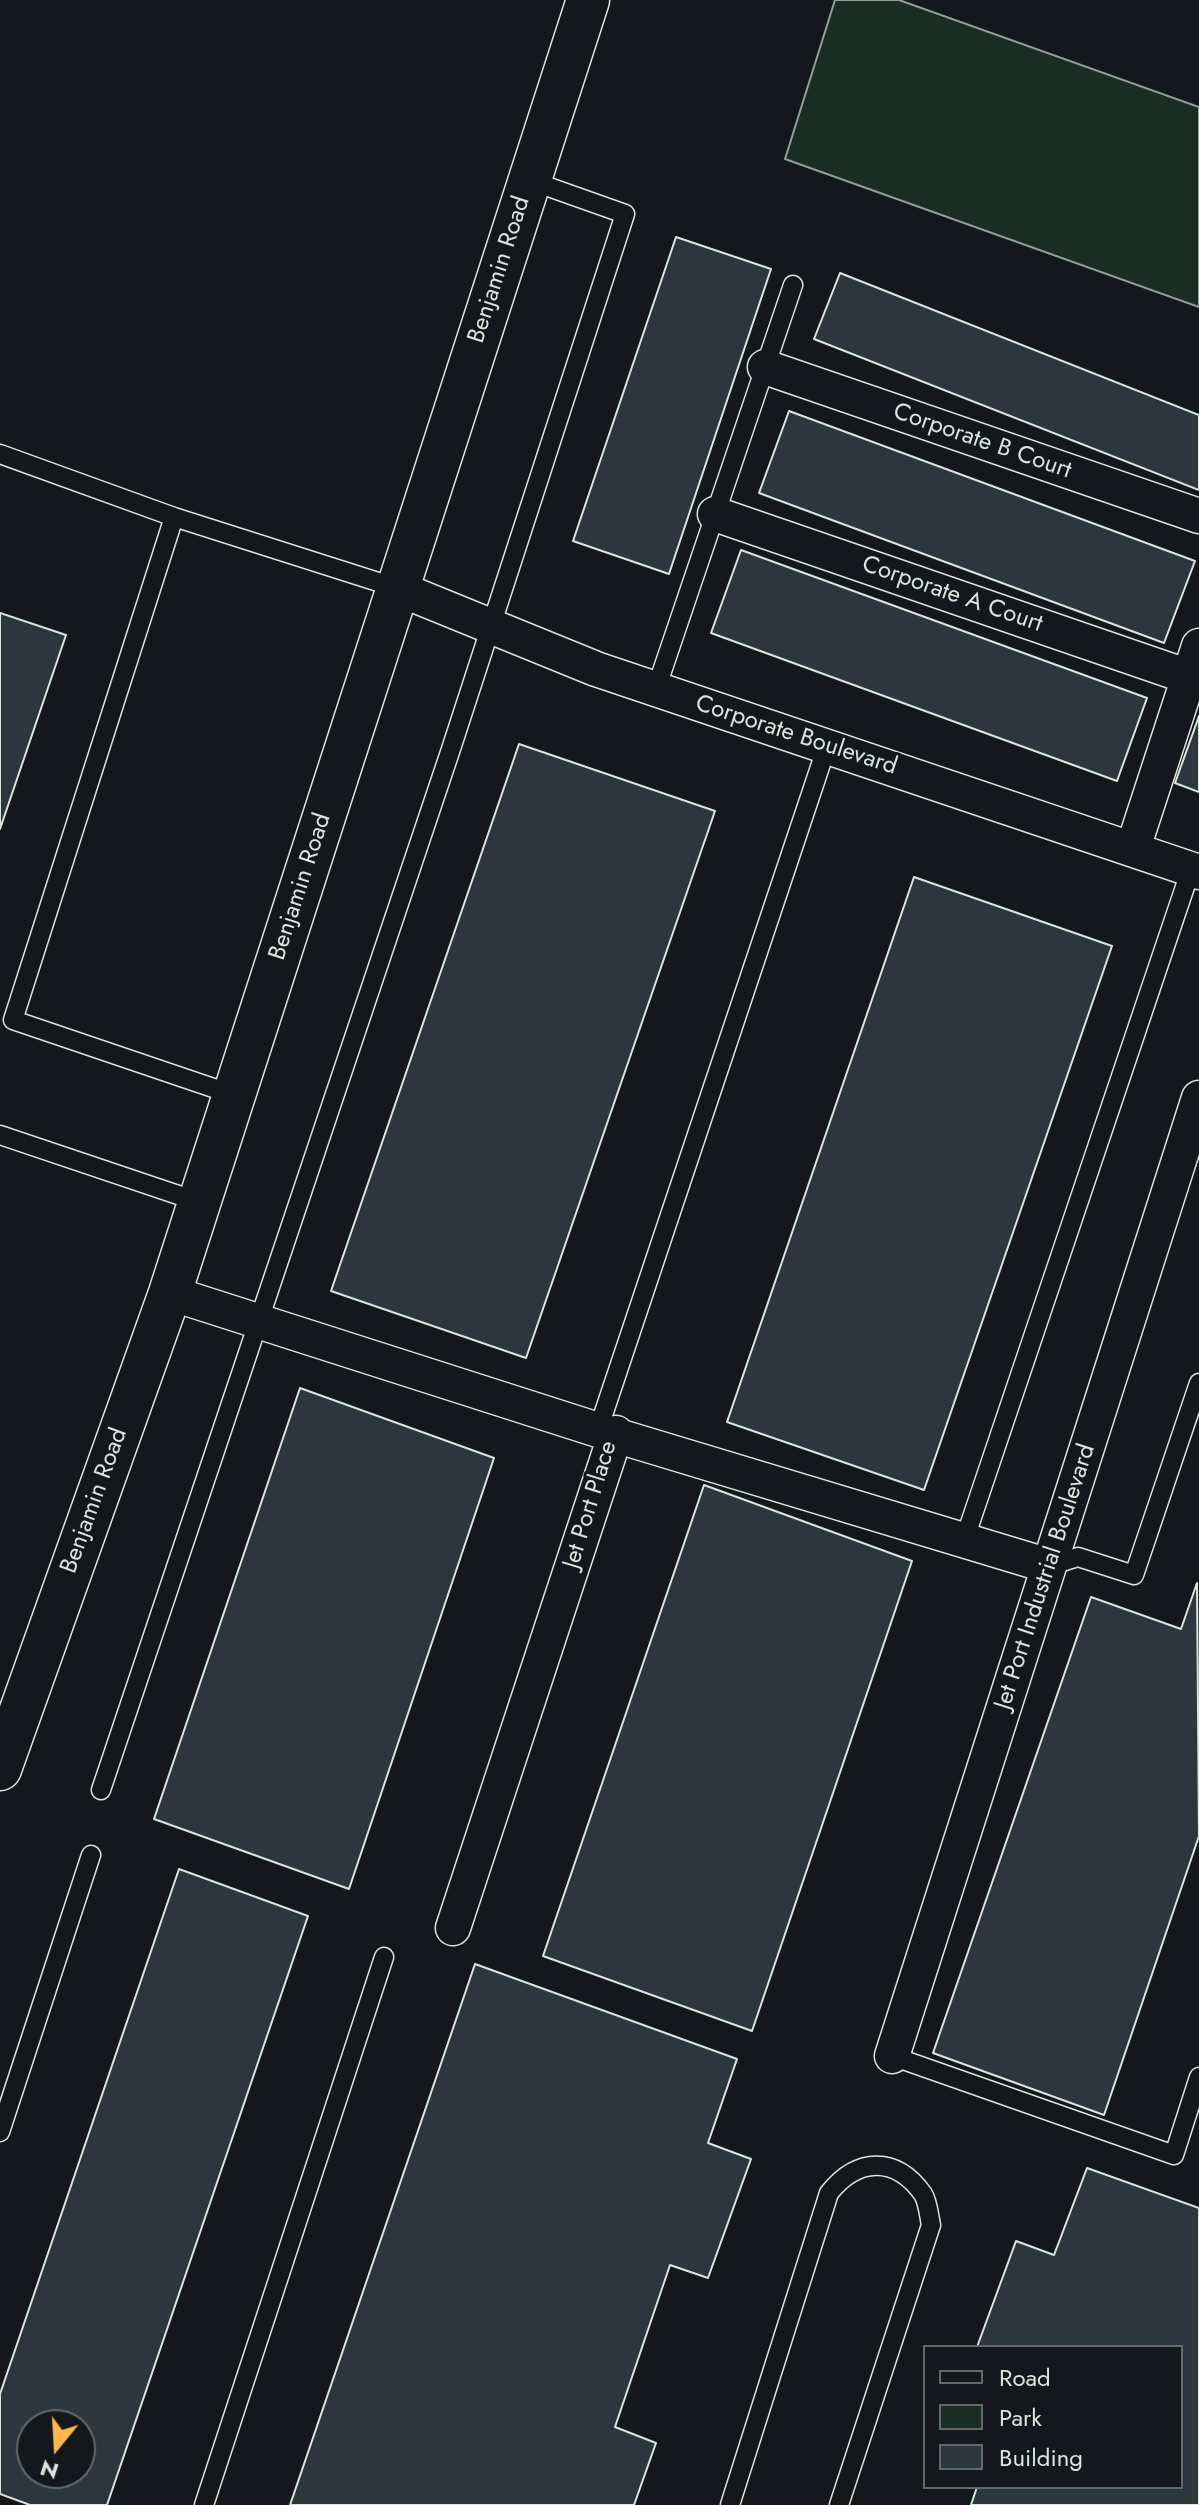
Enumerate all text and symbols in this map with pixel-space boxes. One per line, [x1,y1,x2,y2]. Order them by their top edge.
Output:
street label: Benjamin Road [463,193,537,347]
street label: Corporate B Court [889,398,1075,486]
street label: Corporate A Court [858,551,1046,639]
street label: Corporate Boulevard [692,690,900,782]
street label: Benjamin Road [264,810,338,964]
street label: Benjamin Road [55,1424,135,1578]
street label: Jet Port Place [558,1438,624,1572]
street label: Jet Port Industrial Boulevard [989,1441,1103,1713]
legend [923,2345,1183,2489]
text: Road [999,2360,1051,2395]
text: Park [999,2400,1042,2435]
north arrow [16,2409,96,2489]
text: Building [999,2440,1083,2475]
text: N [36,2452,62,2488]

